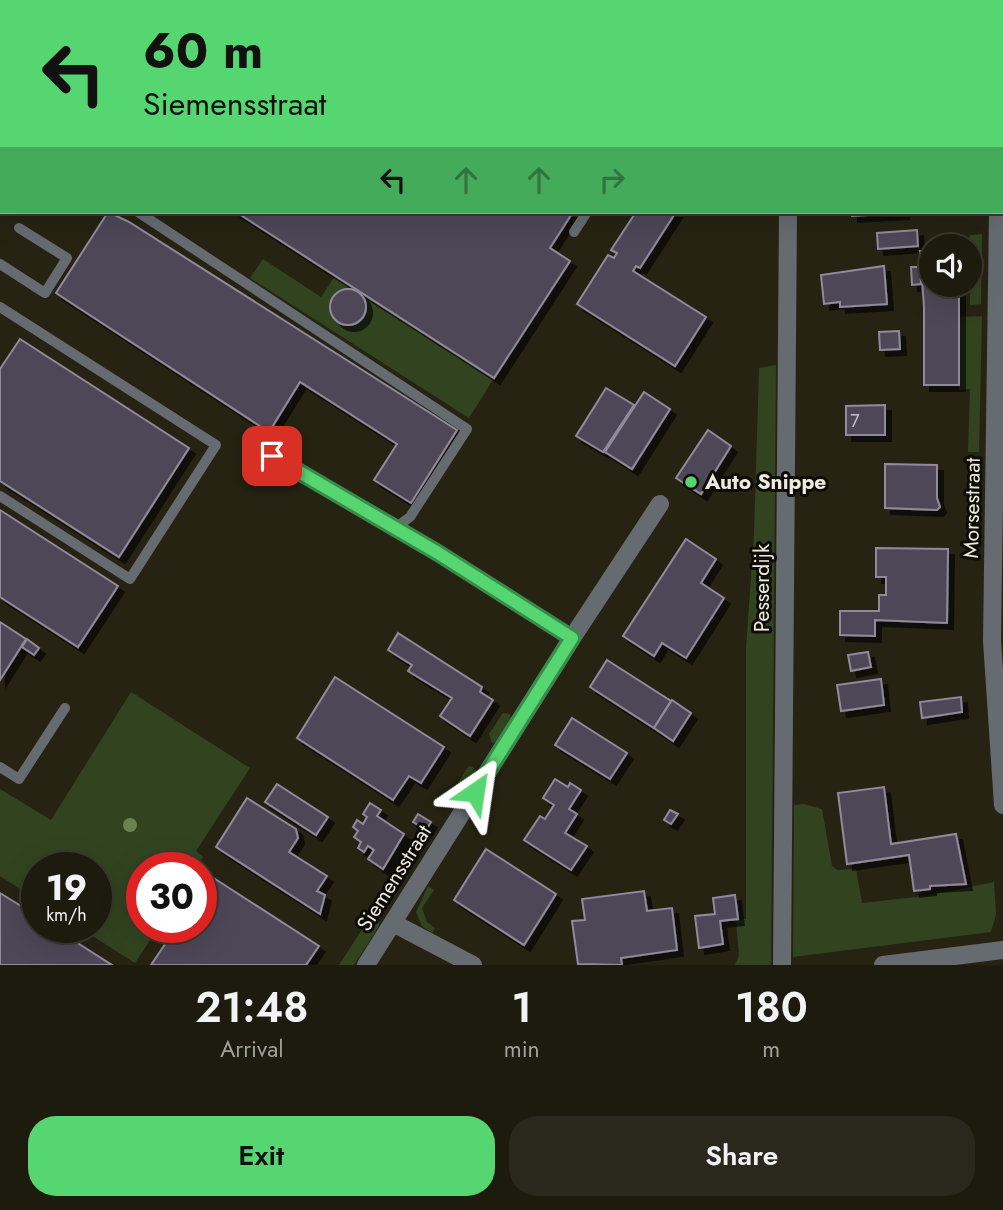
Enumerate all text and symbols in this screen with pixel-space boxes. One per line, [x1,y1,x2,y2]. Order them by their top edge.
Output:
text: 60 m [143,16,263,86]
icon: left [28,28,119,119]
text: Siemensstraat [143,81,327,127]
icon: left [374,161,412,199]
icon: ahead [447,161,485,199]
icon: ahead [520,161,558,199]
icon: right [593,161,631,199]
map controls [919,234,982,297]
button: sound [919,234,982,297]
house number: 7 [850,408,860,434]
pin [242,426,302,486]
icon: arrive [253,437,291,475]
street label: Morsestraat [956,457,988,559]
place label: Auto Snippe [704,467,826,497]
marker: Auto Snippe [683,474,699,490]
street label: Pesserdijk [747,543,777,632]
position arrow [438,755,512,829]
street label: Siemensstraat [349,819,439,937]
speed limit sign: 30 [126,852,217,943]
text: 19 [46,863,87,913]
text: km/h [46,902,87,928]
text: 21:48 [195,977,309,1038]
text: 1 [511,977,532,1038]
text: 180 [735,977,808,1038]
text: Arrival [220,1032,284,1066]
text: min [504,1032,540,1066]
text: m [762,1032,780,1066]
button: Exit [28,1116,495,1196]
button: Share [509,1116,975,1196]

